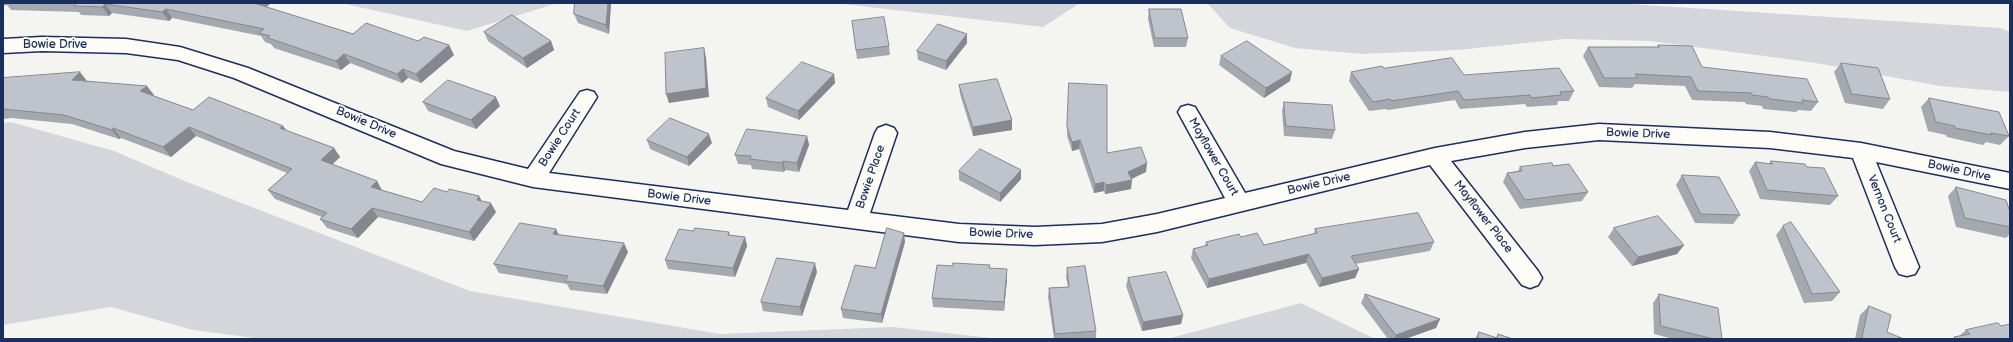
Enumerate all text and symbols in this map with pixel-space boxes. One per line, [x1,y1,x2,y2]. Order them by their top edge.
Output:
street label: Bowie Drive [23,38,87,52]
street label: Bowie Drive [334,104,398,142]
street label: Bowie Court [536,106,584,170]
street label: Mayflower Court [1185,115,1241,199]
street label: Bowie Drive [1606,126,1670,142]
street label: Bowie Place [853,143,889,211]
street label: Bowie Drive [1926,157,1992,185]
street label: Bowie Drive [1286,170,1352,198]
street label: Vernon Court [1864,173,1904,245]
street label: Mayflower Place [1450,178,1516,256]
street label: Bowie Drive [646,187,712,209]
street label: Bowie Drive [969,226,1033,242]

